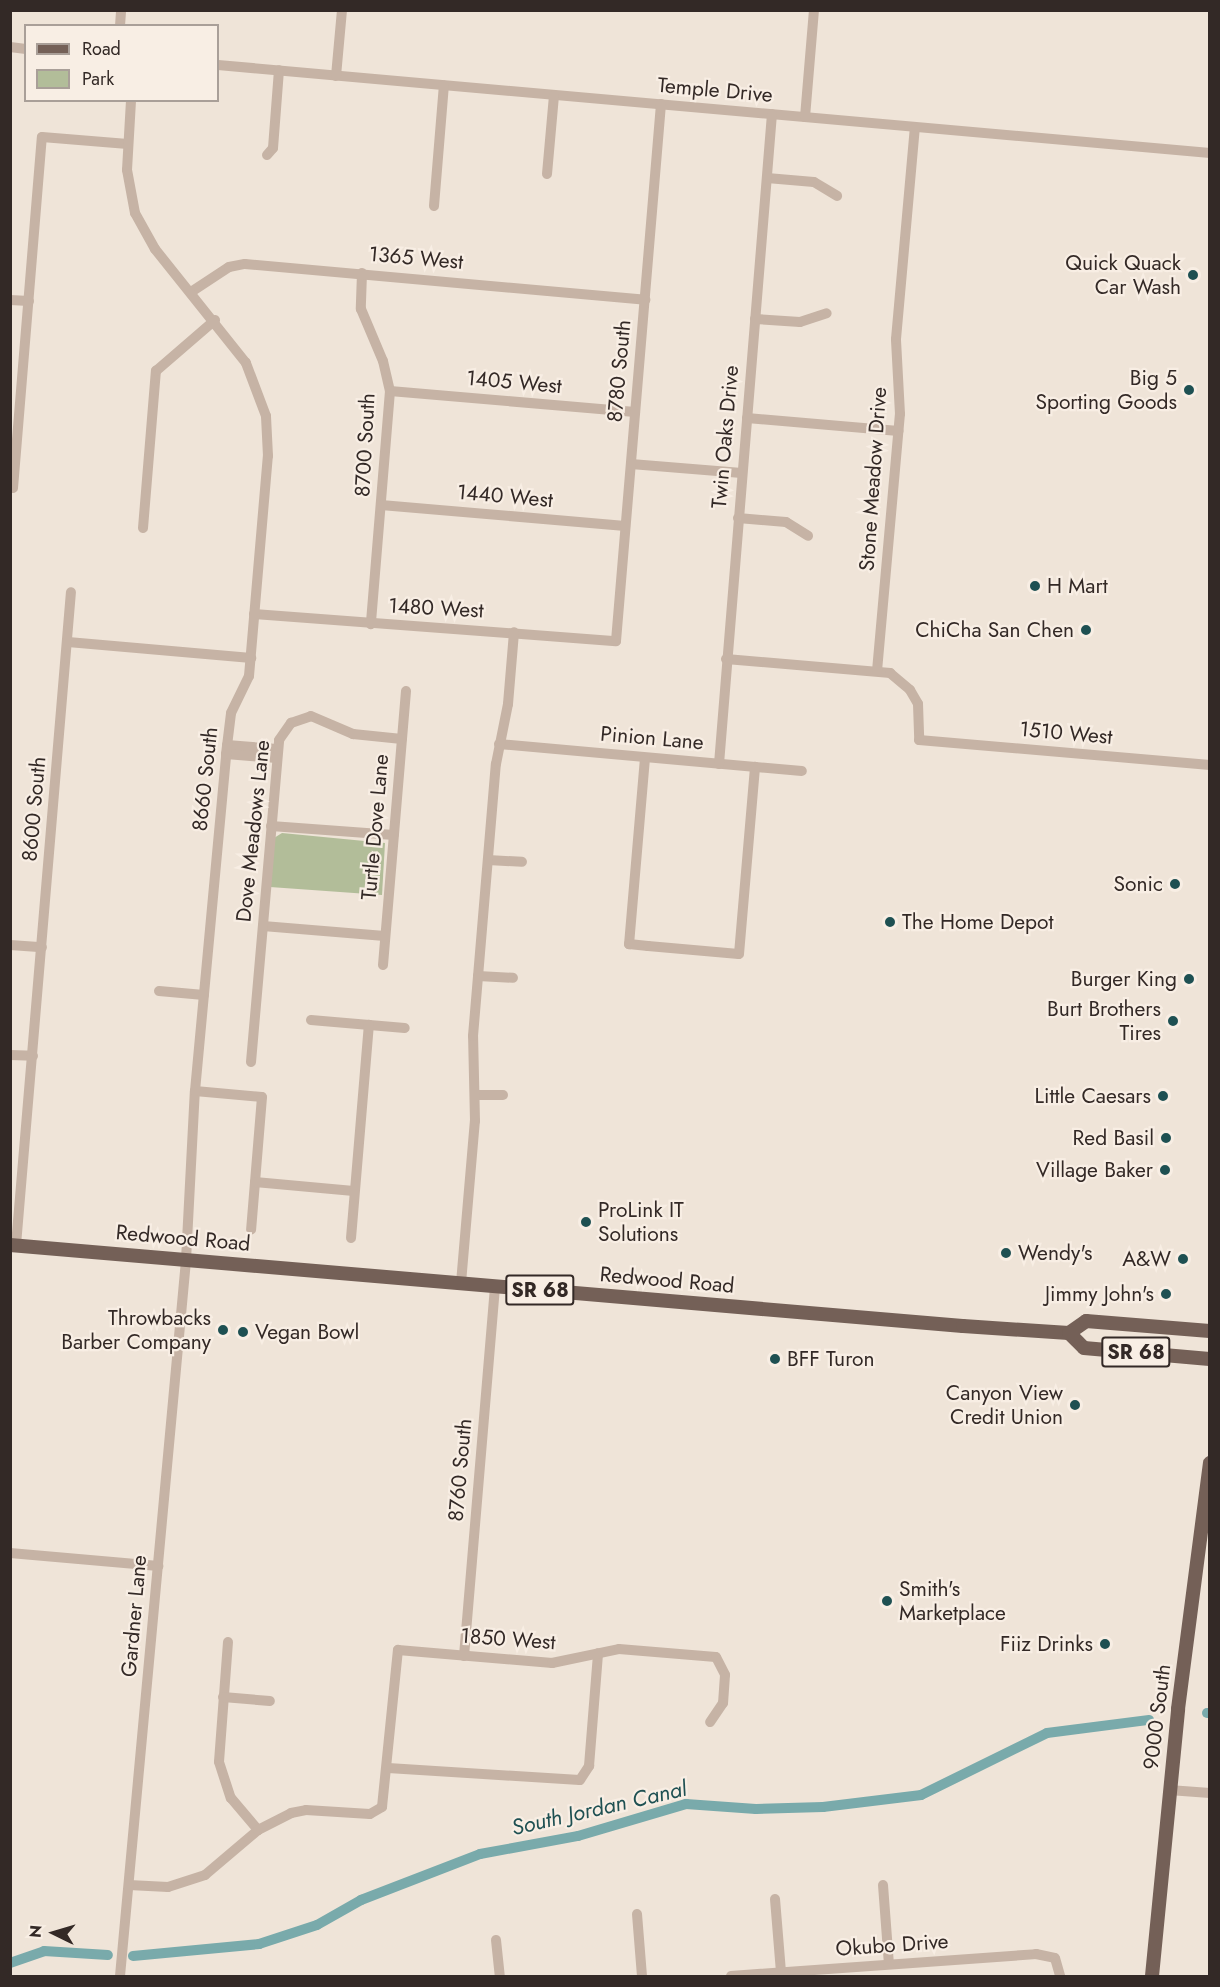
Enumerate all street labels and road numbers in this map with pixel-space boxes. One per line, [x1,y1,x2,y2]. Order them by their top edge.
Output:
street label: Temple Drive [656,72,774,108]
street label: 1365 West [368,241,464,275]
street label: 8780 South [602,319,636,423]
street label: Twin Oaks Drive [706,364,744,510]
street label: 1405 West [465,365,563,399]
street label: Stone Meadow Drive [854,386,892,572]
street label: 8700 South [350,393,380,497]
street label: 1440 West [456,479,554,513]
street label: 1480 West [388,593,484,623]
street label: 1510 West [1019,716,1113,750]
street label: Pinion Lane [599,721,705,755]
street label: 8660 South [187,726,223,832]
street label: Dove Meadows Lane [231,739,275,923]
street label: Turtle Dove Lane [356,753,394,901]
street label: 8600 South [17,756,51,862]
street label: Redwood Road [115,1220,251,1256]
street label: Redwood Road [599,1262,735,1298]
road number: SR 68 [504,1273,576,1307]
road number: SR 68 [1100,1335,1172,1369]
street label: 8760 South [443,1417,477,1523]
street label: Gardner Lane [116,1554,152,1678]
street label: 1850 West [460,1623,556,1655]
street label: 9000 South [1138,1663,1176,1771]
street label: Okubo Drive [835,1928,949,1962]

